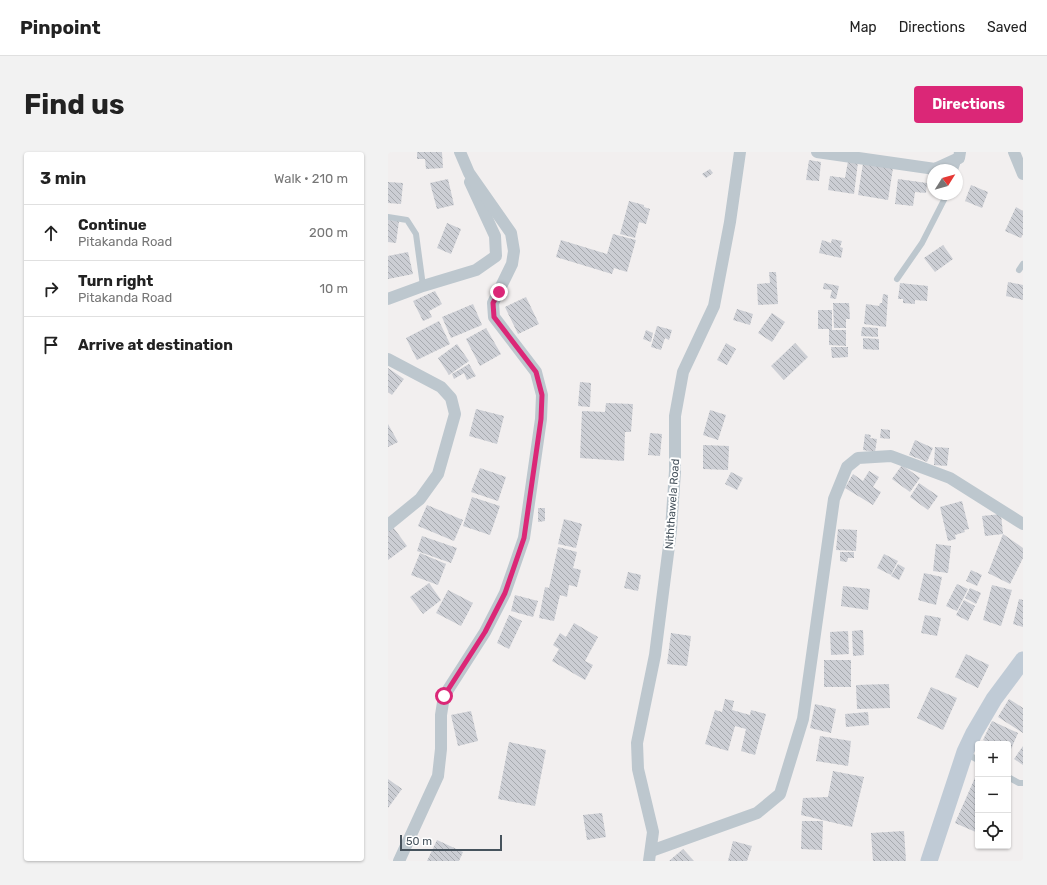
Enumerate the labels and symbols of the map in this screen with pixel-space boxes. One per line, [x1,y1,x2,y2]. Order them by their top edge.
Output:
north arrow [927,164,963,200]
route end [490,283,508,301]
street label: Niththawela Road [663,458,682,550]
route start [435,687,453,705]
scale bar [400,833,502,852]

